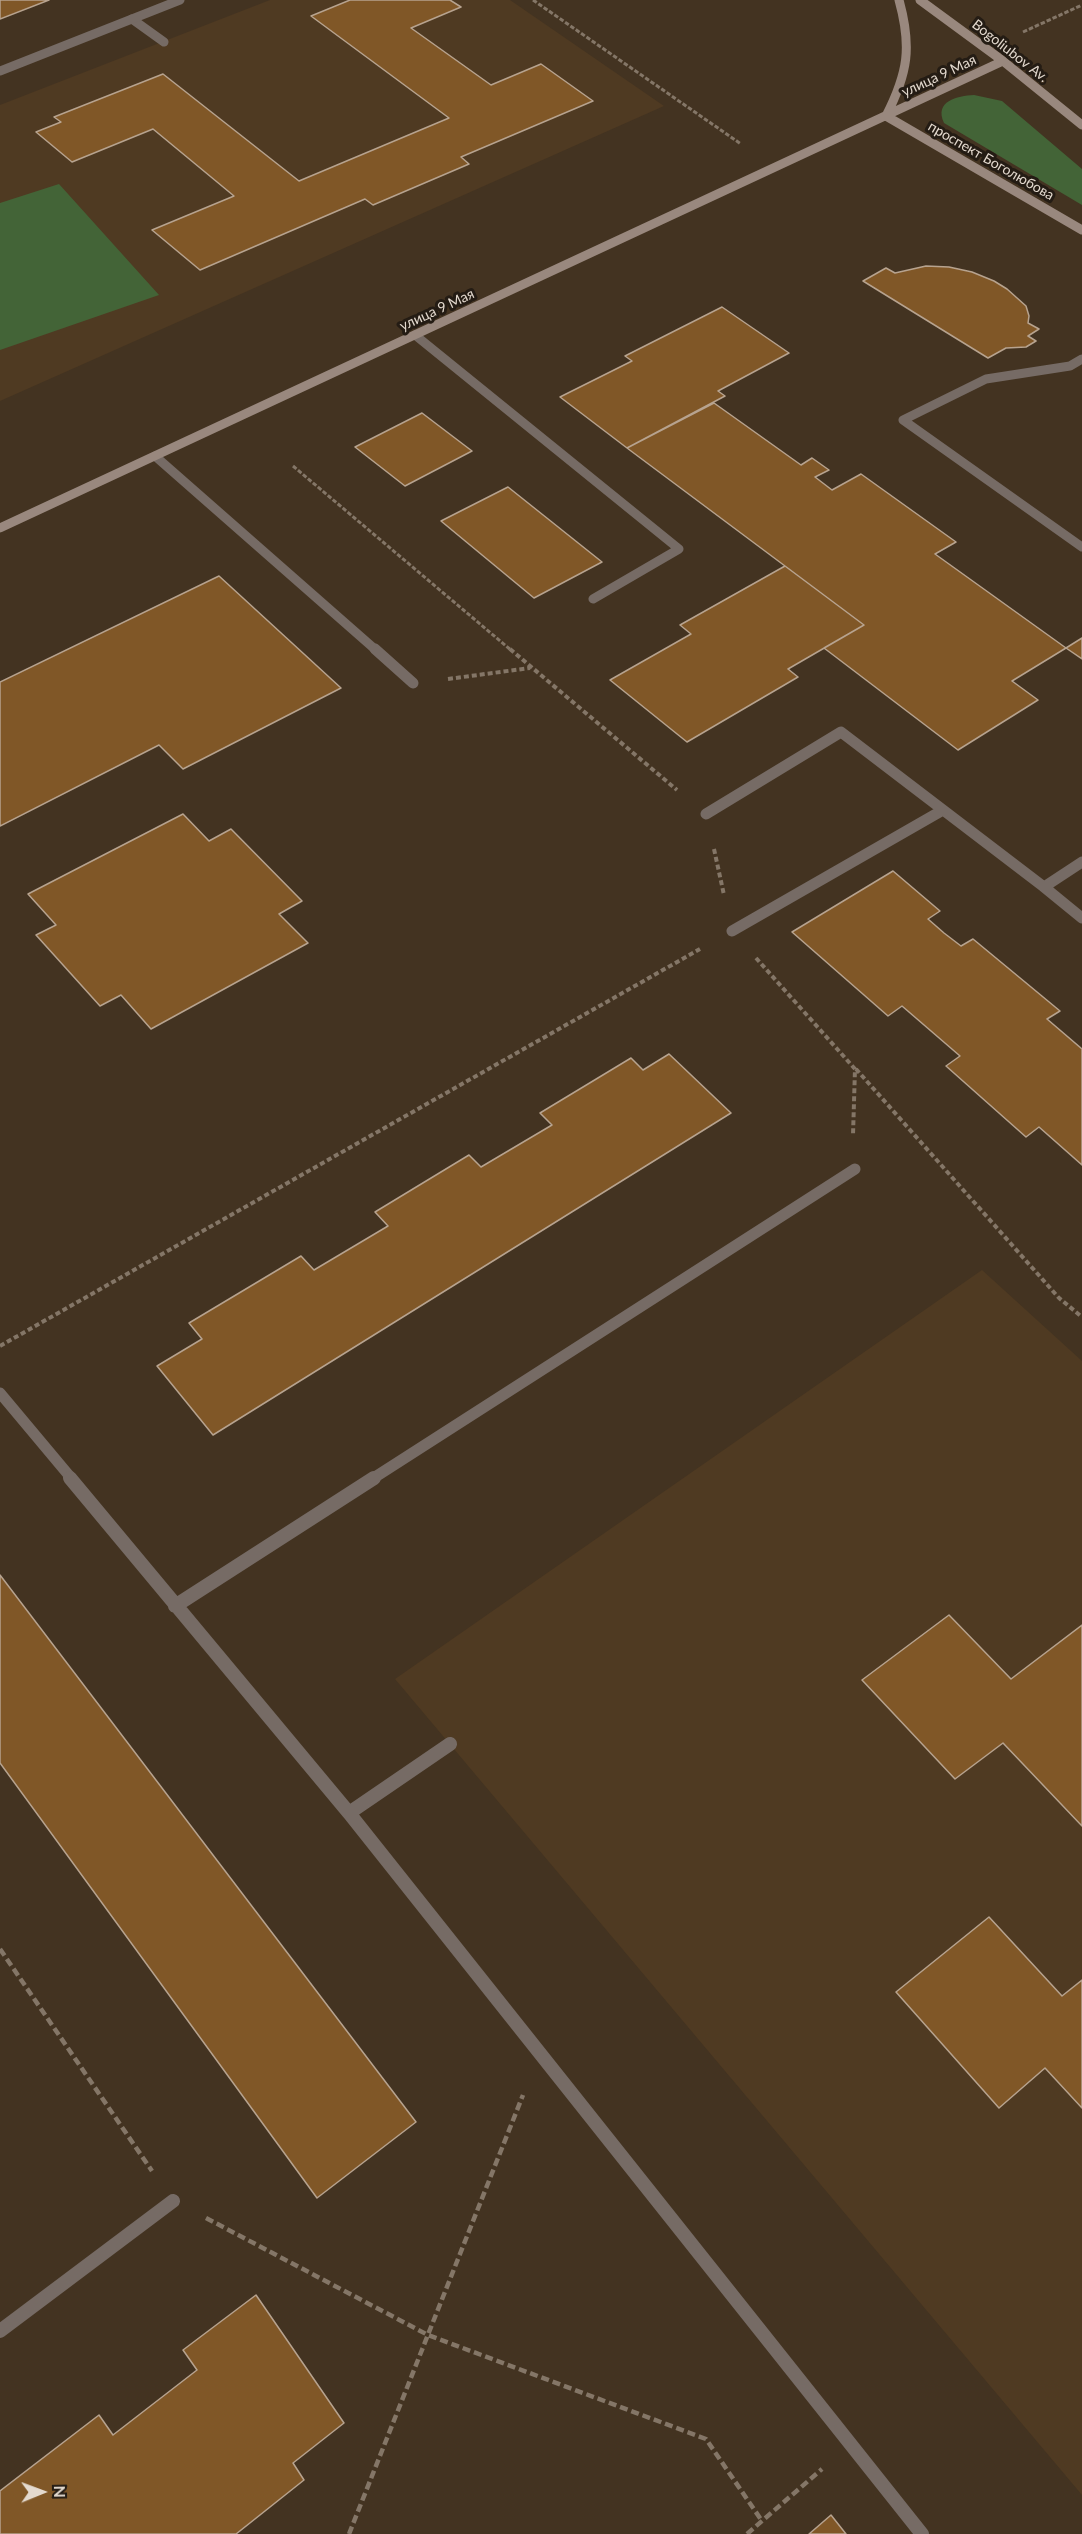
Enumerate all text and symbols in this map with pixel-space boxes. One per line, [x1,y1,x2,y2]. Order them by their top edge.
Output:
street label: Bogoliubov Av. [969,16,1051,86]
street label: улица 9 Мая [899,51,979,101]
street label: проспект Боголюбова [925,118,1057,204]
street label: улица 9 Мая [397,285,477,335]
north arrow [12,2462,72,2522]
text: N [51,2485,70,2498]

